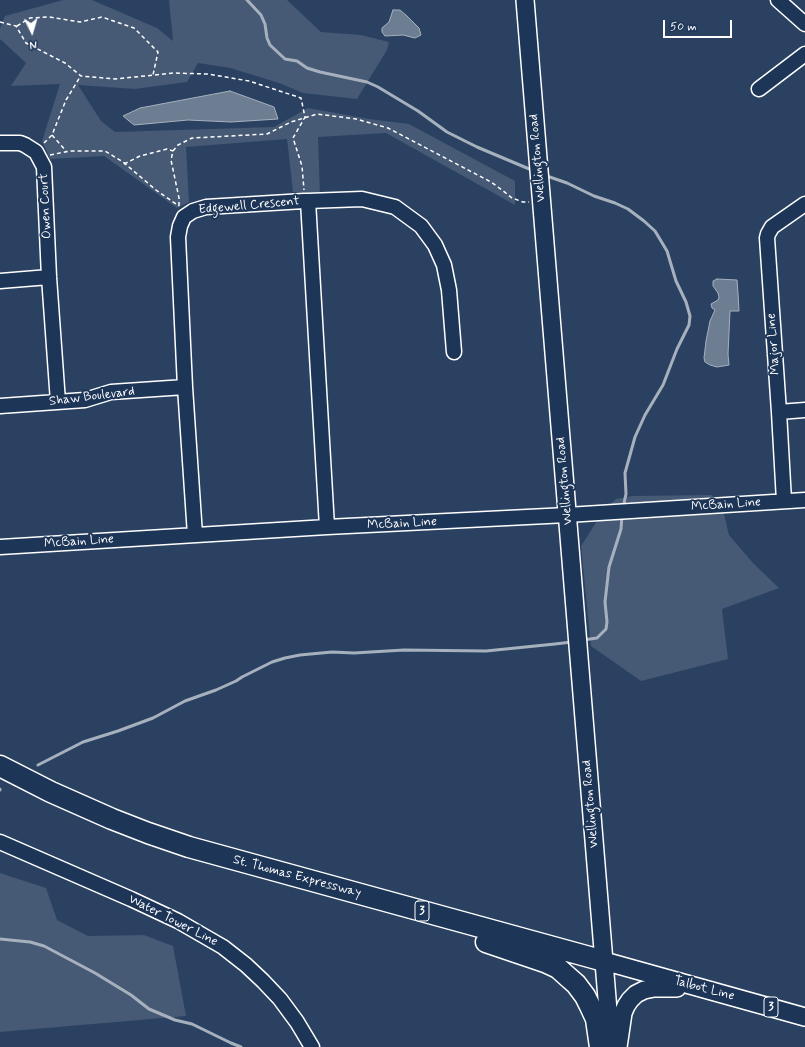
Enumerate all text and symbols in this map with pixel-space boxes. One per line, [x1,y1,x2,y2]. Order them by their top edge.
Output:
north arrow [12,12,52,52]
scale bar [665,12,734,38]
text: 50 m [670,19,697,35]
text: N [29,37,37,51]
street label: Wellington Road [526,113,550,203]
street label: Owen Court [36,173,56,239]
street label: Edgewell Crescent [198,194,300,218]
street label: Major Line [764,312,784,376]
street label: Shaw Boulevard [48,384,136,410]
street label: Wellington Road [553,436,577,526]
street label: McBain Line [691,495,761,515]
street label: McBain Line [367,514,437,534]
street label: McBain Line [44,532,114,552]
street label: Wellington Road [579,759,603,849]
street label: St. Thomas Expressway [231,852,363,902]
street label: Water Tower Line [126,892,220,950]
road number: 3 [415,901,429,921]
street label: Talbot Line [672,973,736,1005]
road number: 3 [764,997,778,1017]

